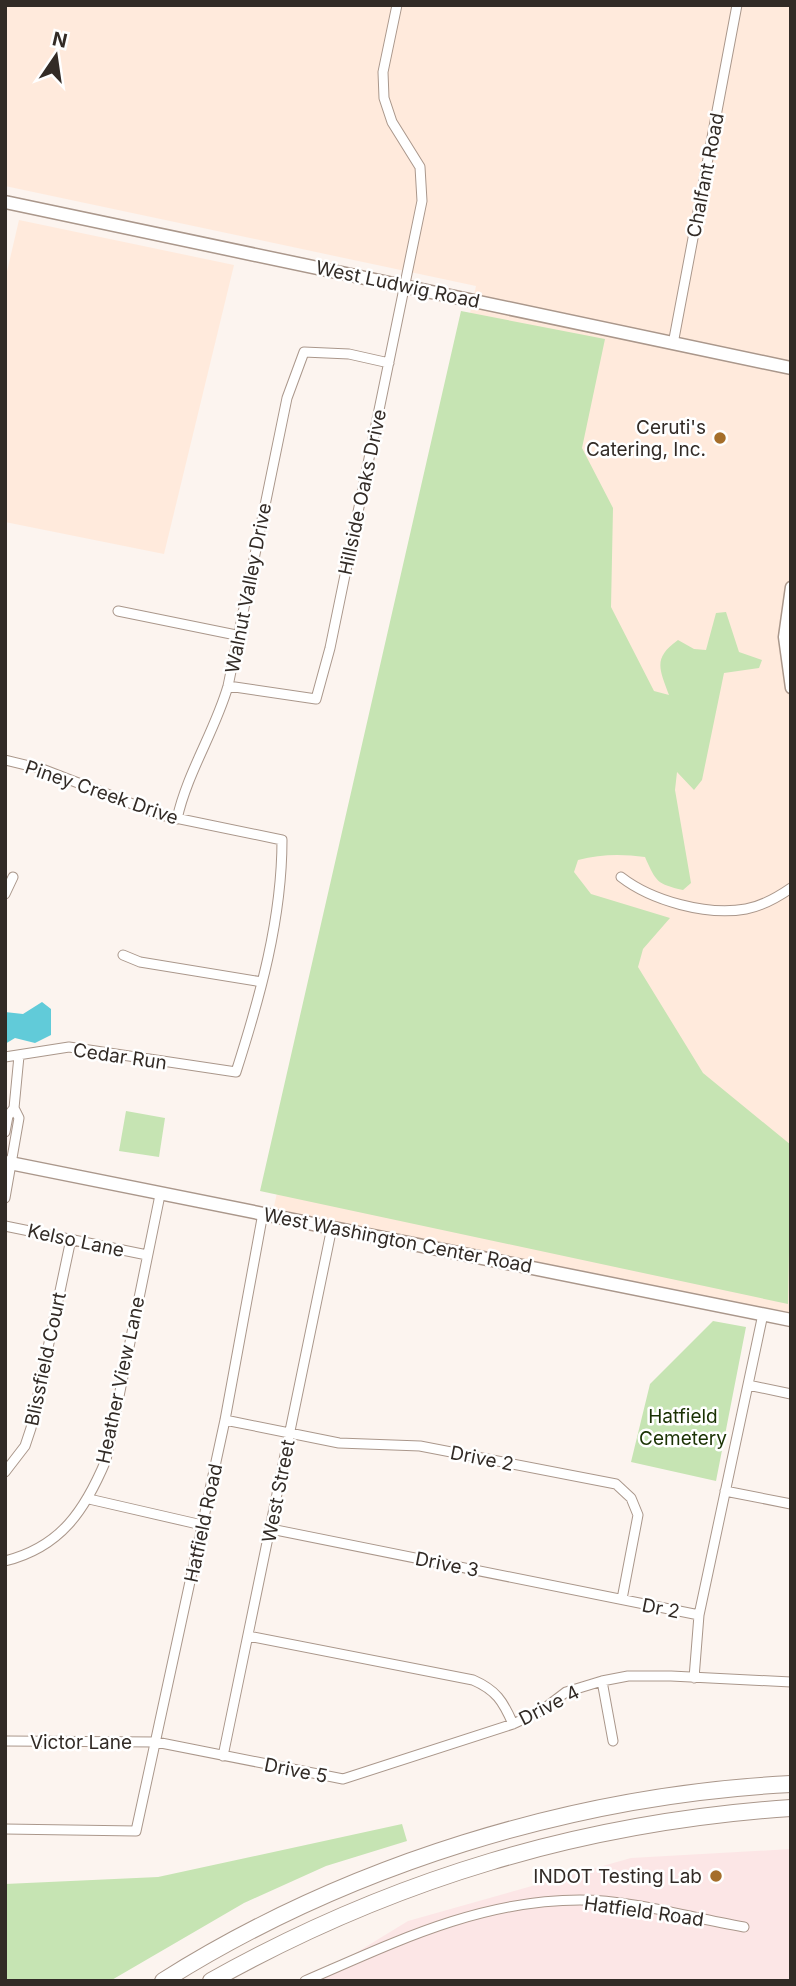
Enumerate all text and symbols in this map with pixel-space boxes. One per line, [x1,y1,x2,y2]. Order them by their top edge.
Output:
north arrow [21,21,91,91]
text: N [50,27,69,53]
street label: Chalfant Road [682,111,729,239]
street label: West Ludwig Road [314,256,482,313]
street label: Hillside Oaks Drive [334,407,391,577]
place label: Ceruti's Catering, Inc. [586,416,706,461]
marker: Ceruti's Catering, Inc. [712,430,728,446]
street label: Walnut Valley Drive [221,501,276,675]
street label: Piney Creek Drive [22,755,181,829]
street label: Cedar Run [72,1039,168,1074]
street label: West Washington Center Road [262,1203,534,1278]
street label: Kelso Lane [25,1219,126,1262]
street label: Blissfield Court [20,1290,71,1428]
street label: Heather View Lane [92,1295,149,1466]
park label: Hatfield Cemetery [639,1405,727,1450]
street label: West Street [257,1438,300,1544]
street label: Drive 2 [448,1441,516,1476]
street label: Hatfield Road [180,1462,227,1585]
street label: Drive 3 [413,1547,481,1582]
street label: Dr 2 [640,1594,682,1623]
street label: Drive 4 [515,1680,583,1730]
street label: Victor Lane [30,1731,132,1754]
street label: Drive 5 [262,1753,330,1788]
place label: INDOT Testing Lab [533,1865,702,1888]
marker: INDOT Testing Lab [708,1868,724,1884]
street label: Hatfield Road [583,1892,705,1931]

